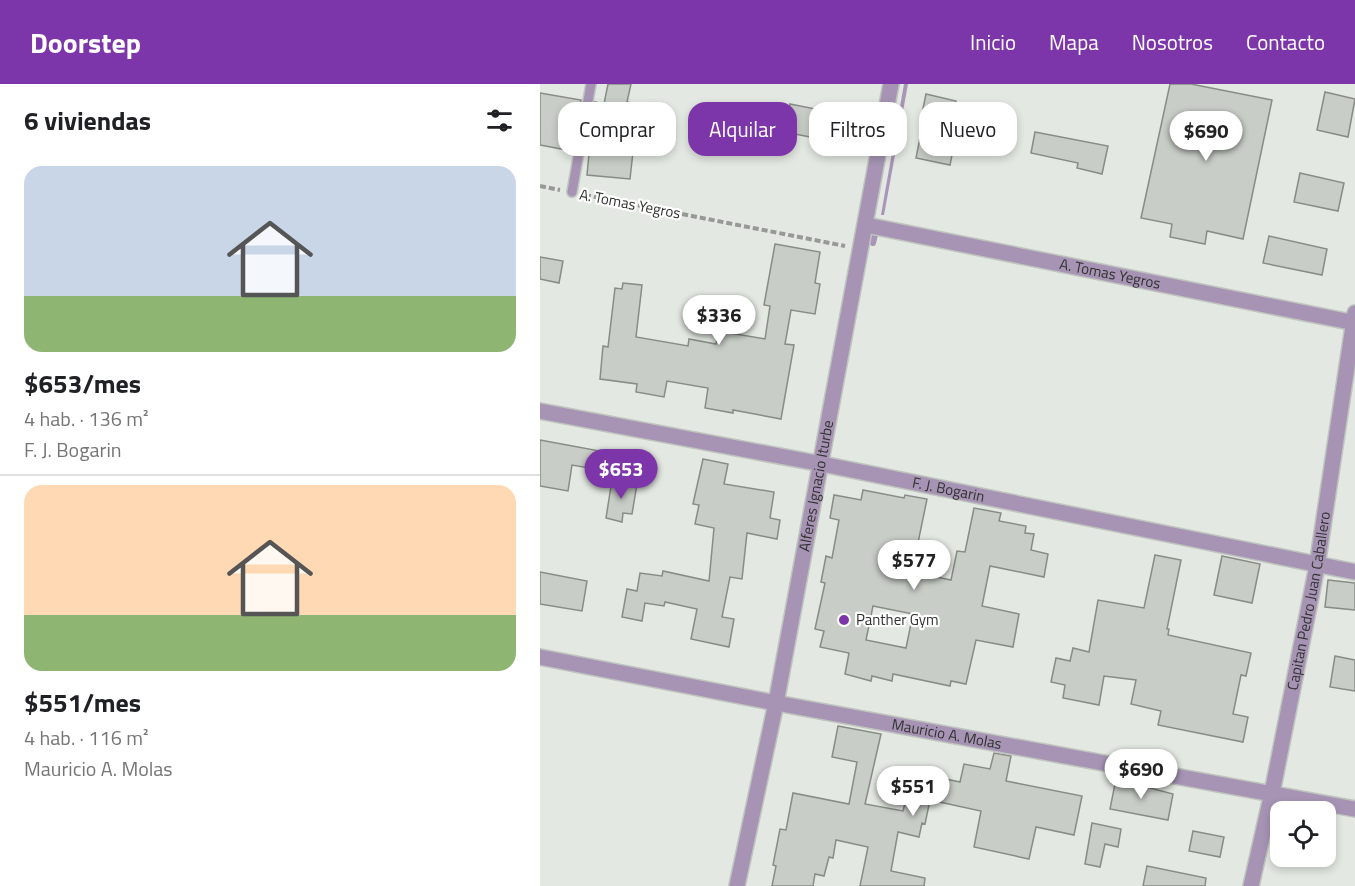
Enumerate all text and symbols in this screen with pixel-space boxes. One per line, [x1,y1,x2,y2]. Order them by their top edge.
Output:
text: Doorstep [30,21,141,64]
text: Inicio [970,26,1016,58]
text: Mapa [1049,26,1099,58]
text: Nosotros [1132,26,1213,58]
text: Contacto [1246,26,1325,58]
text: 6 viviendas [24,101,151,140]
chip: Comprar [558,102,676,156]
chip: Alquilar [688,102,797,156]
chip: Filtros [809,102,907,156]
chip: Nuevo [919,102,1017,156]
icon: filters [483,104,516,137]
pin: $690 [1170,111,1242,162]
text: $690 [1184,115,1228,146]
street label: A. Tomas Yegros [578,182,683,225]
icon: home [216,205,324,313]
street label: A. Tomas Yegros [1058,252,1163,295]
pin: $336 [683,295,755,346]
text: $336 [697,299,741,330]
text: $653/mes [24,364,141,403]
text: 4 hab. · 136 m² [24,403,149,434]
street label: Alferes Ignacio Iturbe [792,418,839,553]
text: F. J. Bogarin [24,434,122,465]
pin: $653 [585,449,657,500]
text: $653 [599,453,643,484]
street label: F. J. Bogarin [910,471,987,508]
street label: Capitan Pedro Juan Caballero [1281,510,1336,692]
icon: home [216,524,324,632]
pin: $577 [878,540,950,591]
text: $577 [892,544,936,575]
place label: Panther Gym [856,608,939,631]
marker: Panther Gym [837,613,851,627]
text: $551/mes [24,683,141,722]
street label: Mauricio A. Molas [890,712,1004,755]
text: 4 hab. · 116 m² [24,722,149,753]
pin: $690 [1105,749,1177,800]
text: Mauricio A. Molas [24,753,173,784]
text: $690 [1119,753,1163,784]
pin: $551 [877,766,949,817]
text: $551 [891,770,935,801]
map controls [1270,801,1336,867]
button: locate [1270,801,1336,867]

